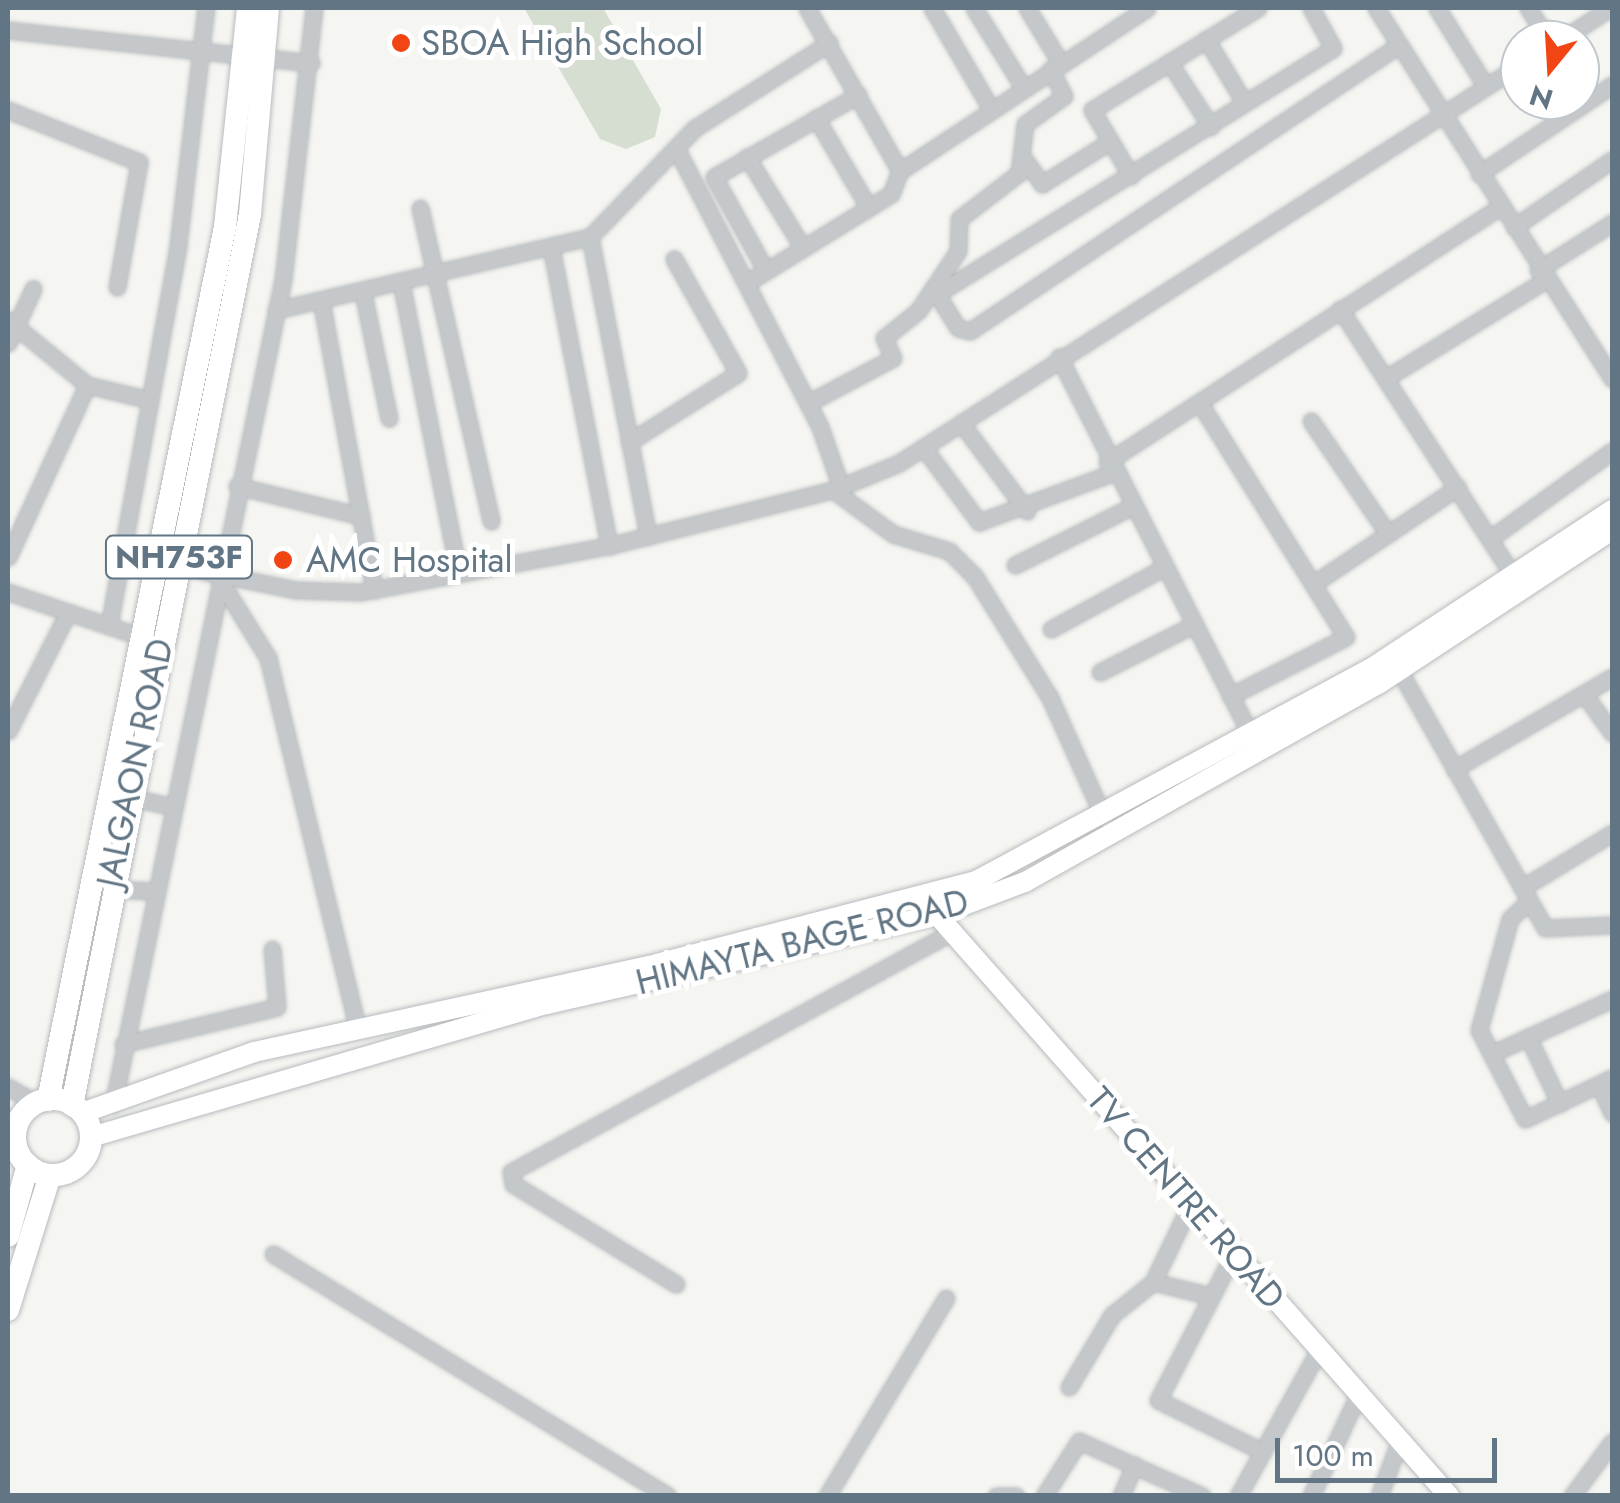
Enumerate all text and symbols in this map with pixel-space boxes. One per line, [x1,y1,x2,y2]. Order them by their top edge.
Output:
north arrow [1500,20,1600,120]
place label: SBOA High School [421,22,703,64]
marker: SBOA High School [390,32,412,54]
text: N [1524,74,1558,120]
road number: NH753F [104,530,254,584]
place label: AMC Hospital [306,539,512,581]
marker: AMC Hospital [270,547,296,573]
street label: JALGAON ROAD [88,635,182,891]
street label: HIMAYTA BAGE ROAD [632,880,972,1004]
street label: TV CENTRE ROAD [1078,1079,1294,1317]
scale bar [1280,1418,1502,1480]
text: 100 m [1292,1434,1374,1477]

